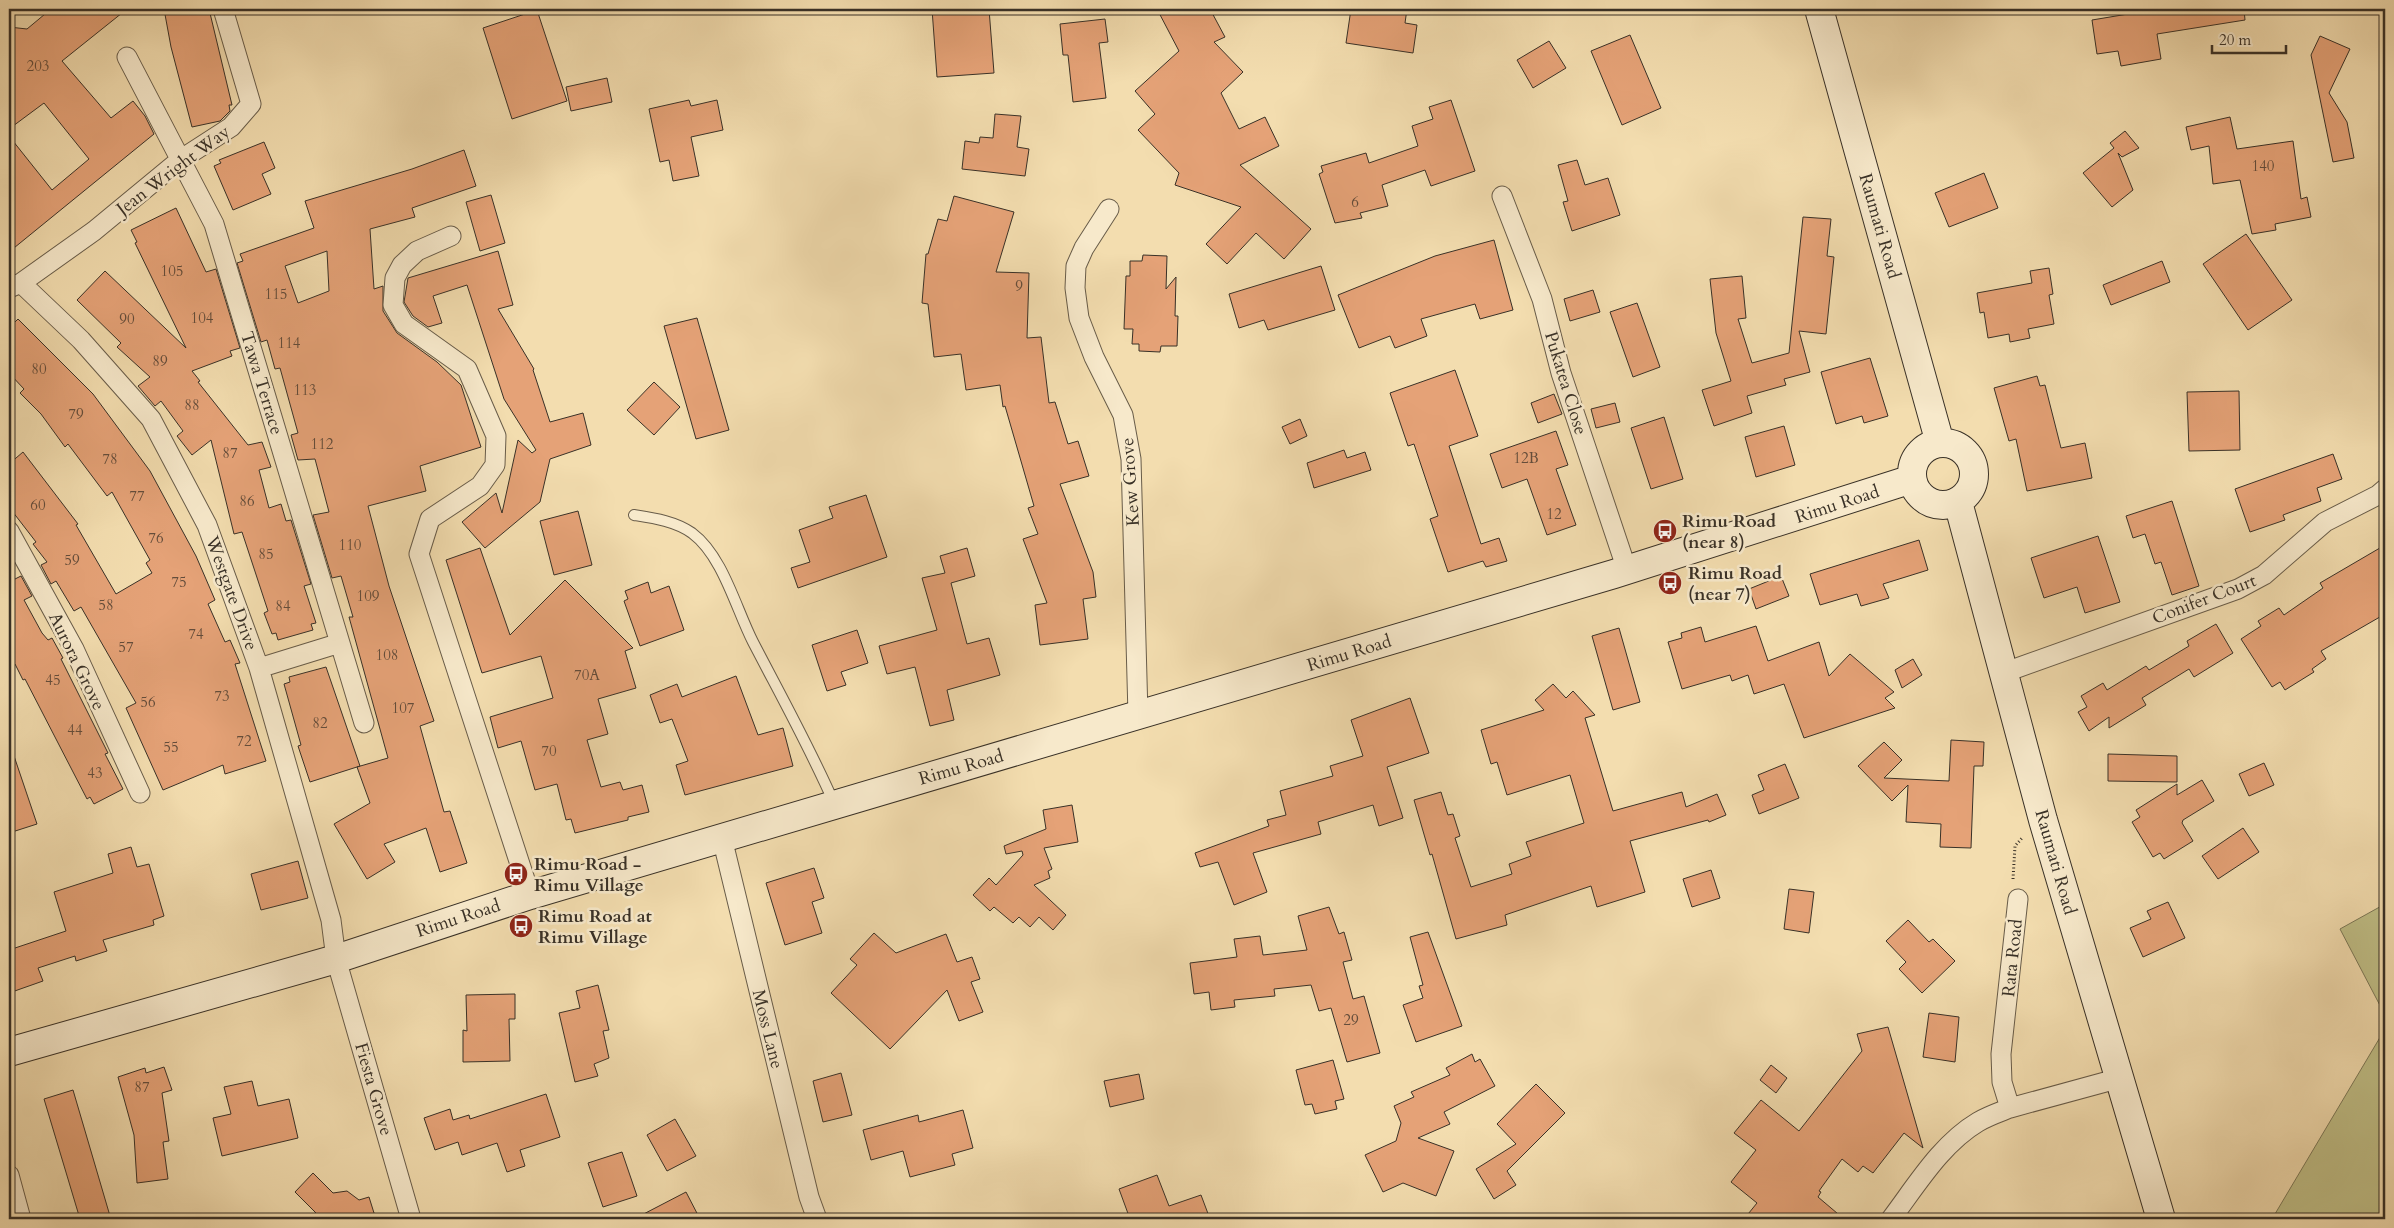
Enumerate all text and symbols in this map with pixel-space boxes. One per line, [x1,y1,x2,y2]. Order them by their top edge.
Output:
scale bar [2212,22,2285,54]
text: 20 m [2219,30,2251,50]
house number: 203 [26,56,50,76]
street label: Jean Wright Way [109,119,236,223]
house number: 140 [2251,156,2275,176]
street label: Raumati Road [1853,171,1907,282]
house number: 6 [1351,192,1359,212]
house number: 105 [160,261,184,281]
house number: 9 [1015,276,1023,296]
house number: 115 [264,284,288,304]
house number: 104 [190,308,214,328]
house number: 90 [119,309,135,329]
street label: Tawa Terrace [234,328,289,438]
street label: Pukatea Close [1538,328,1593,438]
house number: 114 [277,333,301,353]
house number: 89 [152,351,168,371]
house number: 80 [31,359,47,379]
house number: 113 [293,380,317,400]
house number: 88 [184,395,200,415]
house number: 79 [68,404,84,424]
house number: 112 [310,434,334,454]
street label: Kew Grove [1115,437,1146,527]
house number: 87 [222,443,238,463]
house number: 12B [1513,448,1539,468]
house number: 78 [102,449,118,469]
street label: Rimu Road [1792,479,1883,530]
house number: 77 [129,486,145,506]
house number: 86 [239,491,255,511]
house number: 60 [30,495,46,515]
house number: 12 [1546,504,1562,524]
place label: Rimu Road (near 8) [1682,509,1777,555]
bus stop icon: Rimu Road (near 8) [1652,518,1678,544]
house number: 76 [148,528,164,548]
street label: Westgate Drive [199,532,264,654]
house number: 110 [338,535,362,555]
house number: 85 [258,544,274,564]
house number: 59 [64,550,80,570]
place label: Rimu Road (near 7) [1688,561,1783,607]
street label: Conifer Court [2149,568,2260,631]
bus stop icon: Rimu Road (near 7) [1657,570,1683,596]
house number: 75 [171,572,187,592]
house number: 109 [356,586,380,606]
house number: 58 [98,595,114,615]
house number: 84 [275,596,291,616]
street label: Aurora Grove [42,608,111,714]
house number: 74 [188,624,204,644]
street label: Rimu Road [1304,629,1395,678]
house number: 57 [118,637,134,657]
house number: 108 [375,645,399,665]
house number: 70A [574,665,600,685]
house number: 45 [45,670,61,690]
house number: 73 [214,686,230,706]
house number: 56 [140,692,156,712]
house number: 107 [391,698,415,718]
house number: 82 [312,713,328,733]
house number: 44 [67,720,83,740]
house number: 72 [236,731,252,751]
house number: 55 [163,737,179,757]
house number: 70 [541,741,557,761]
street label: Rimu Road [916,743,1007,791]
house number: 43 [87,763,103,783]
street label: Raumati Road [2029,807,2083,918]
place label: Rimu Road - Rimu Village [534,852,644,898]
bus stop icon: Rimu Road - Rimu Village [503,861,529,887]
street label: Rimu Road [413,893,504,944]
place label: Rimu Road at Rimu Village [538,904,653,950]
bus stop icon: Rimu Road at Rimu Village [508,913,534,939]
street label: Rata Road [1996,917,2029,998]
street label: Moss Lane [746,987,789,1071]
house number: 29 [1343,1010,1359,1030]
street label: Fiesta Grove [348,1040,399,1139]
house number: 87 [134,1077,150,1097]

